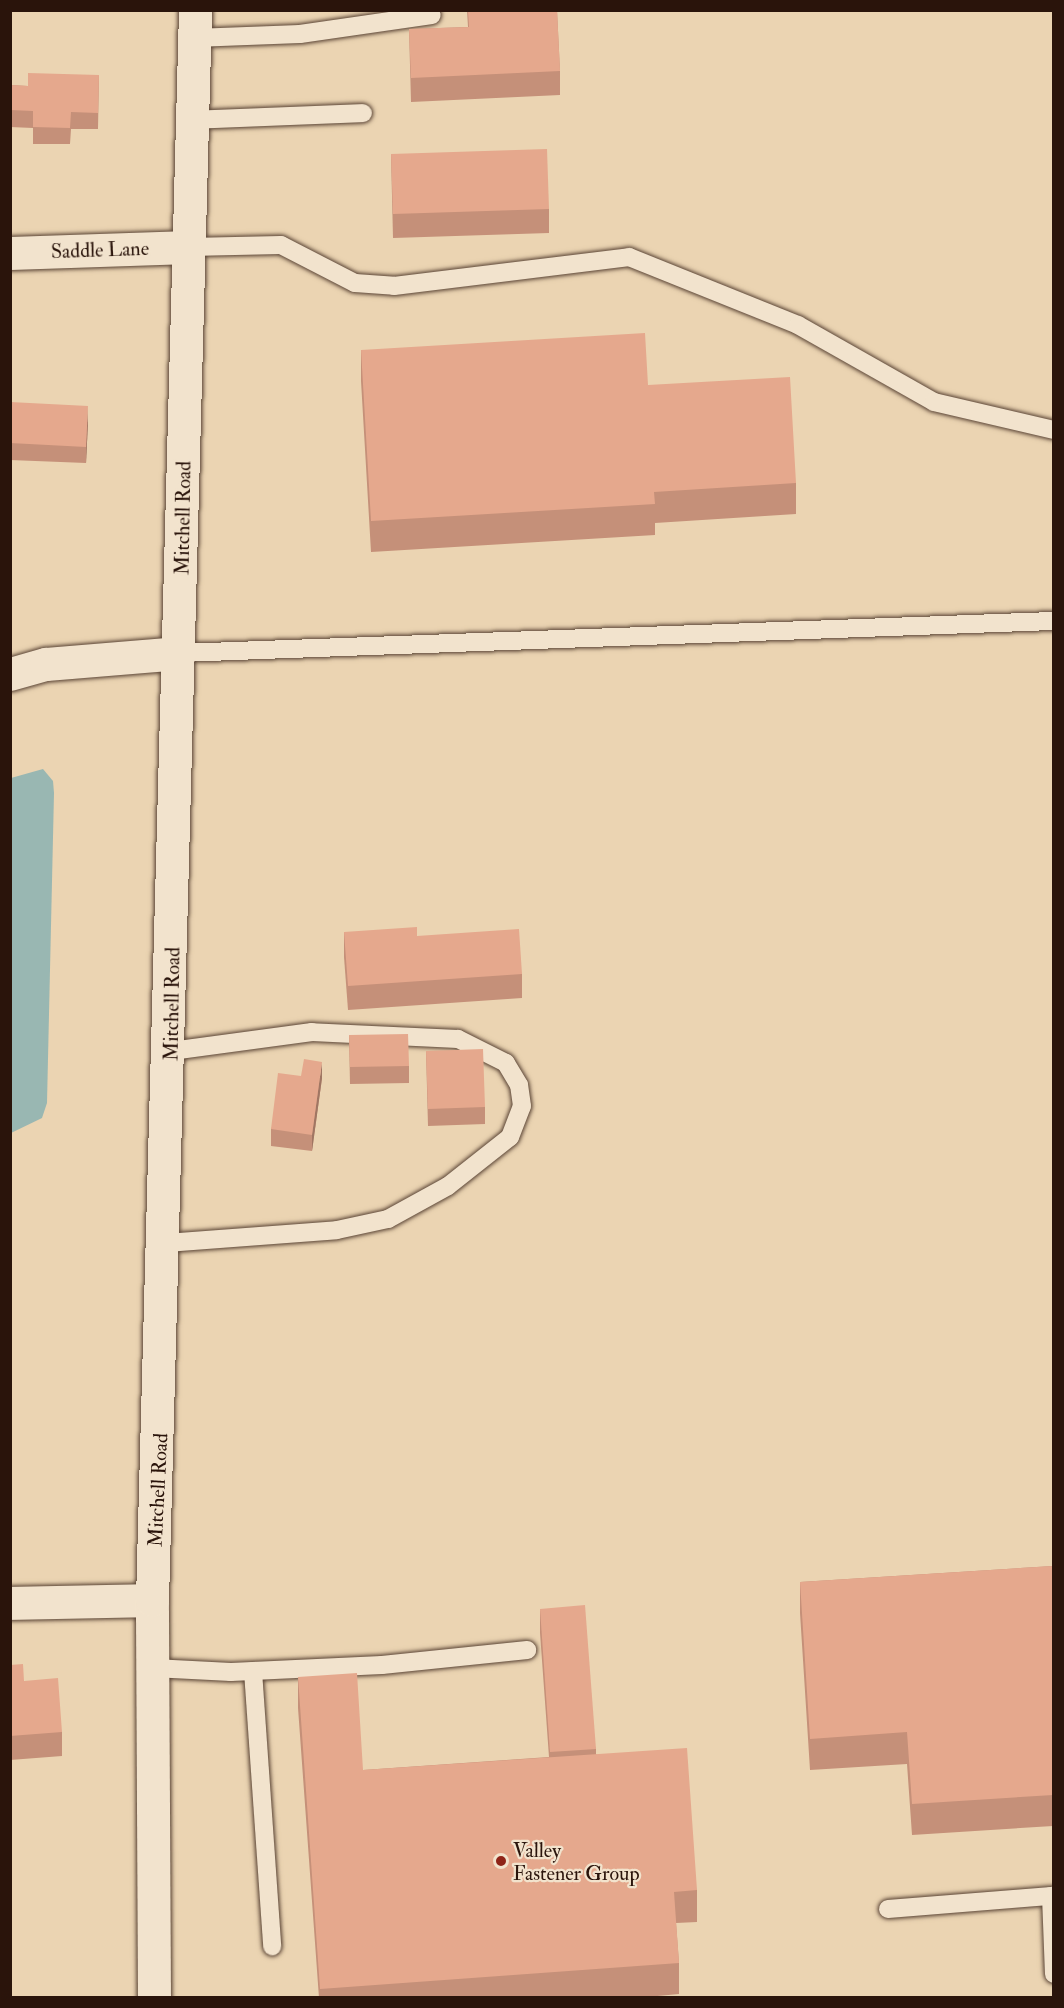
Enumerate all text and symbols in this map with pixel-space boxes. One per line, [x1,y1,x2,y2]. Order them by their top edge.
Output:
street label: Saddle Lane [51,236,149,264]
street label: Mitchell Road [170,461,196,575]
street label: Mitchell Road [159,947,185,1061]
street label: Mitchell Road [143,1432,173,1548]
place label: Valley Fastener Group [513,1838,640,1885]
marker: Valley Fastener Group [494,1854,508,1868]

